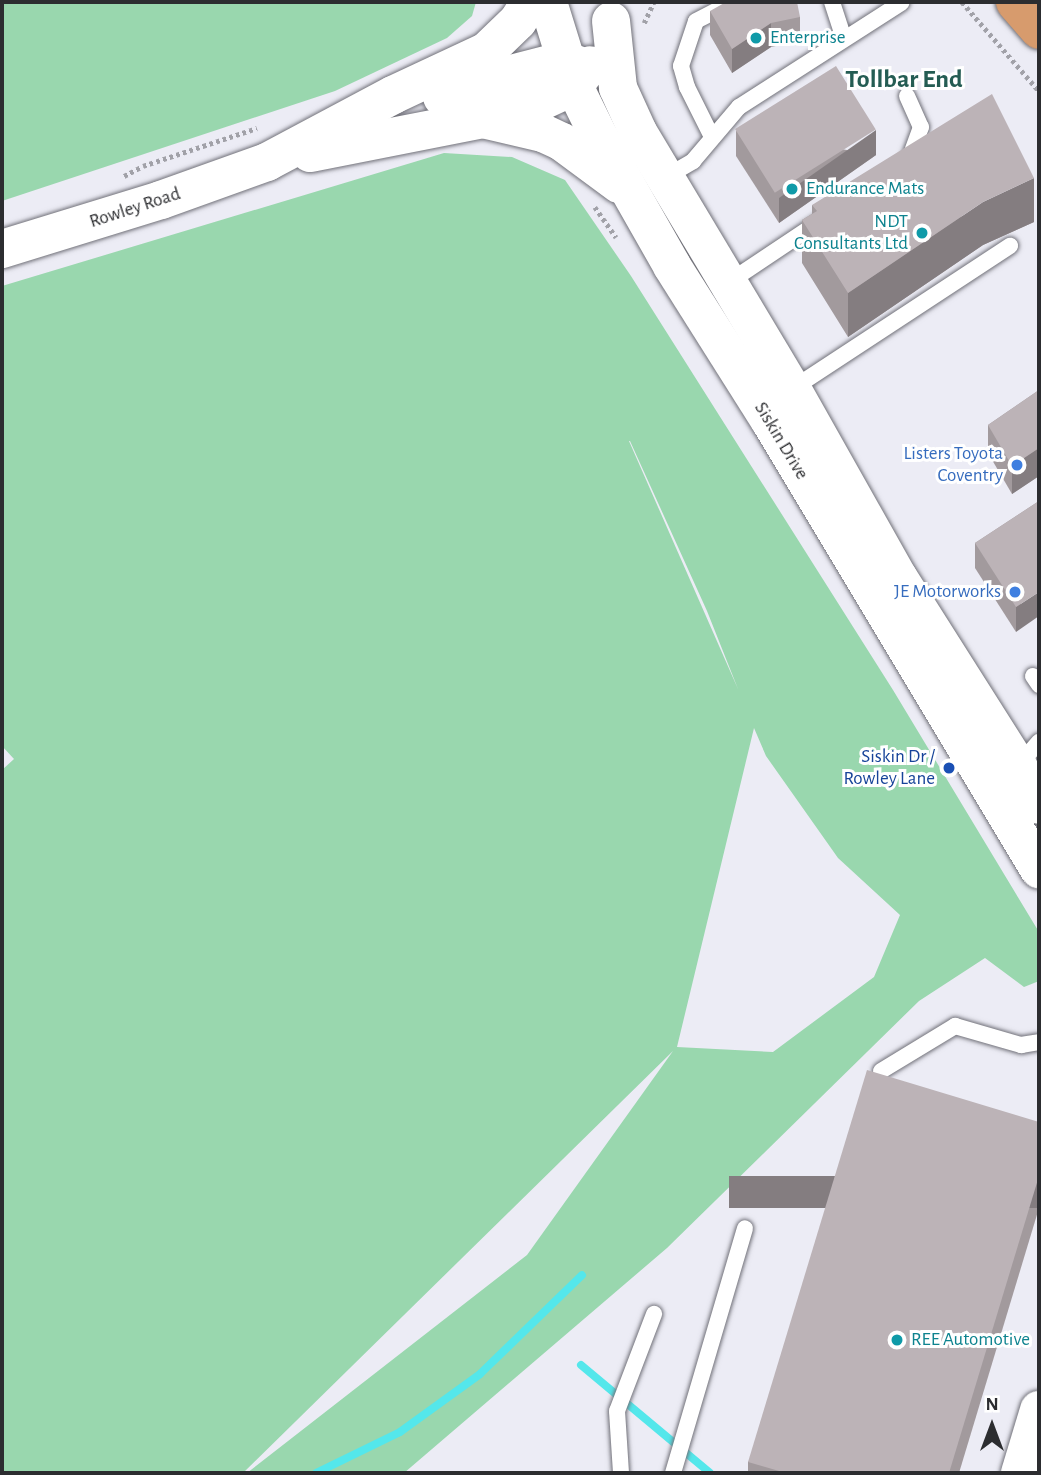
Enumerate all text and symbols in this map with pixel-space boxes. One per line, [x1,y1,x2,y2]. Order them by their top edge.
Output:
place label: Enterprise [770,27,845,49]
marker: Enterprise [748,30,764,46]
district label: Tollbar End [845,64,963,96]
place label: Endurance Mats [806,178,924,200]
marker: Endurance Mats [784,181,800,197]
street label: Rowley Road [87,183,183,233]
place label: NDT Consultants Ltd [794,211,908,255]
marker: NDT Consultants Ltd [914,225,930,241]
street label: Siskin Drive [749,398,813,484]
place label: Listers Toyota Coventry [903,443,1003,487]
marker: Listers Toyota Coventry [1009,457,1025,473]
place label: JE Motorworks [894,581,1001,603]
marker: JE Motorworks [1007,584,1023,600]
place label: Siskin Dr / Rowley Lane [844,746,935,790]
marker: Siskin Dr / Rowley Lane [941,760,957,776]
place label: REE Automotive [911,1329,1030,1351]
marker: REE Automotive [889,1332,905,1348]
north arrow [957,1391,1027,1461]
text: N [985,1395,999,1414]

